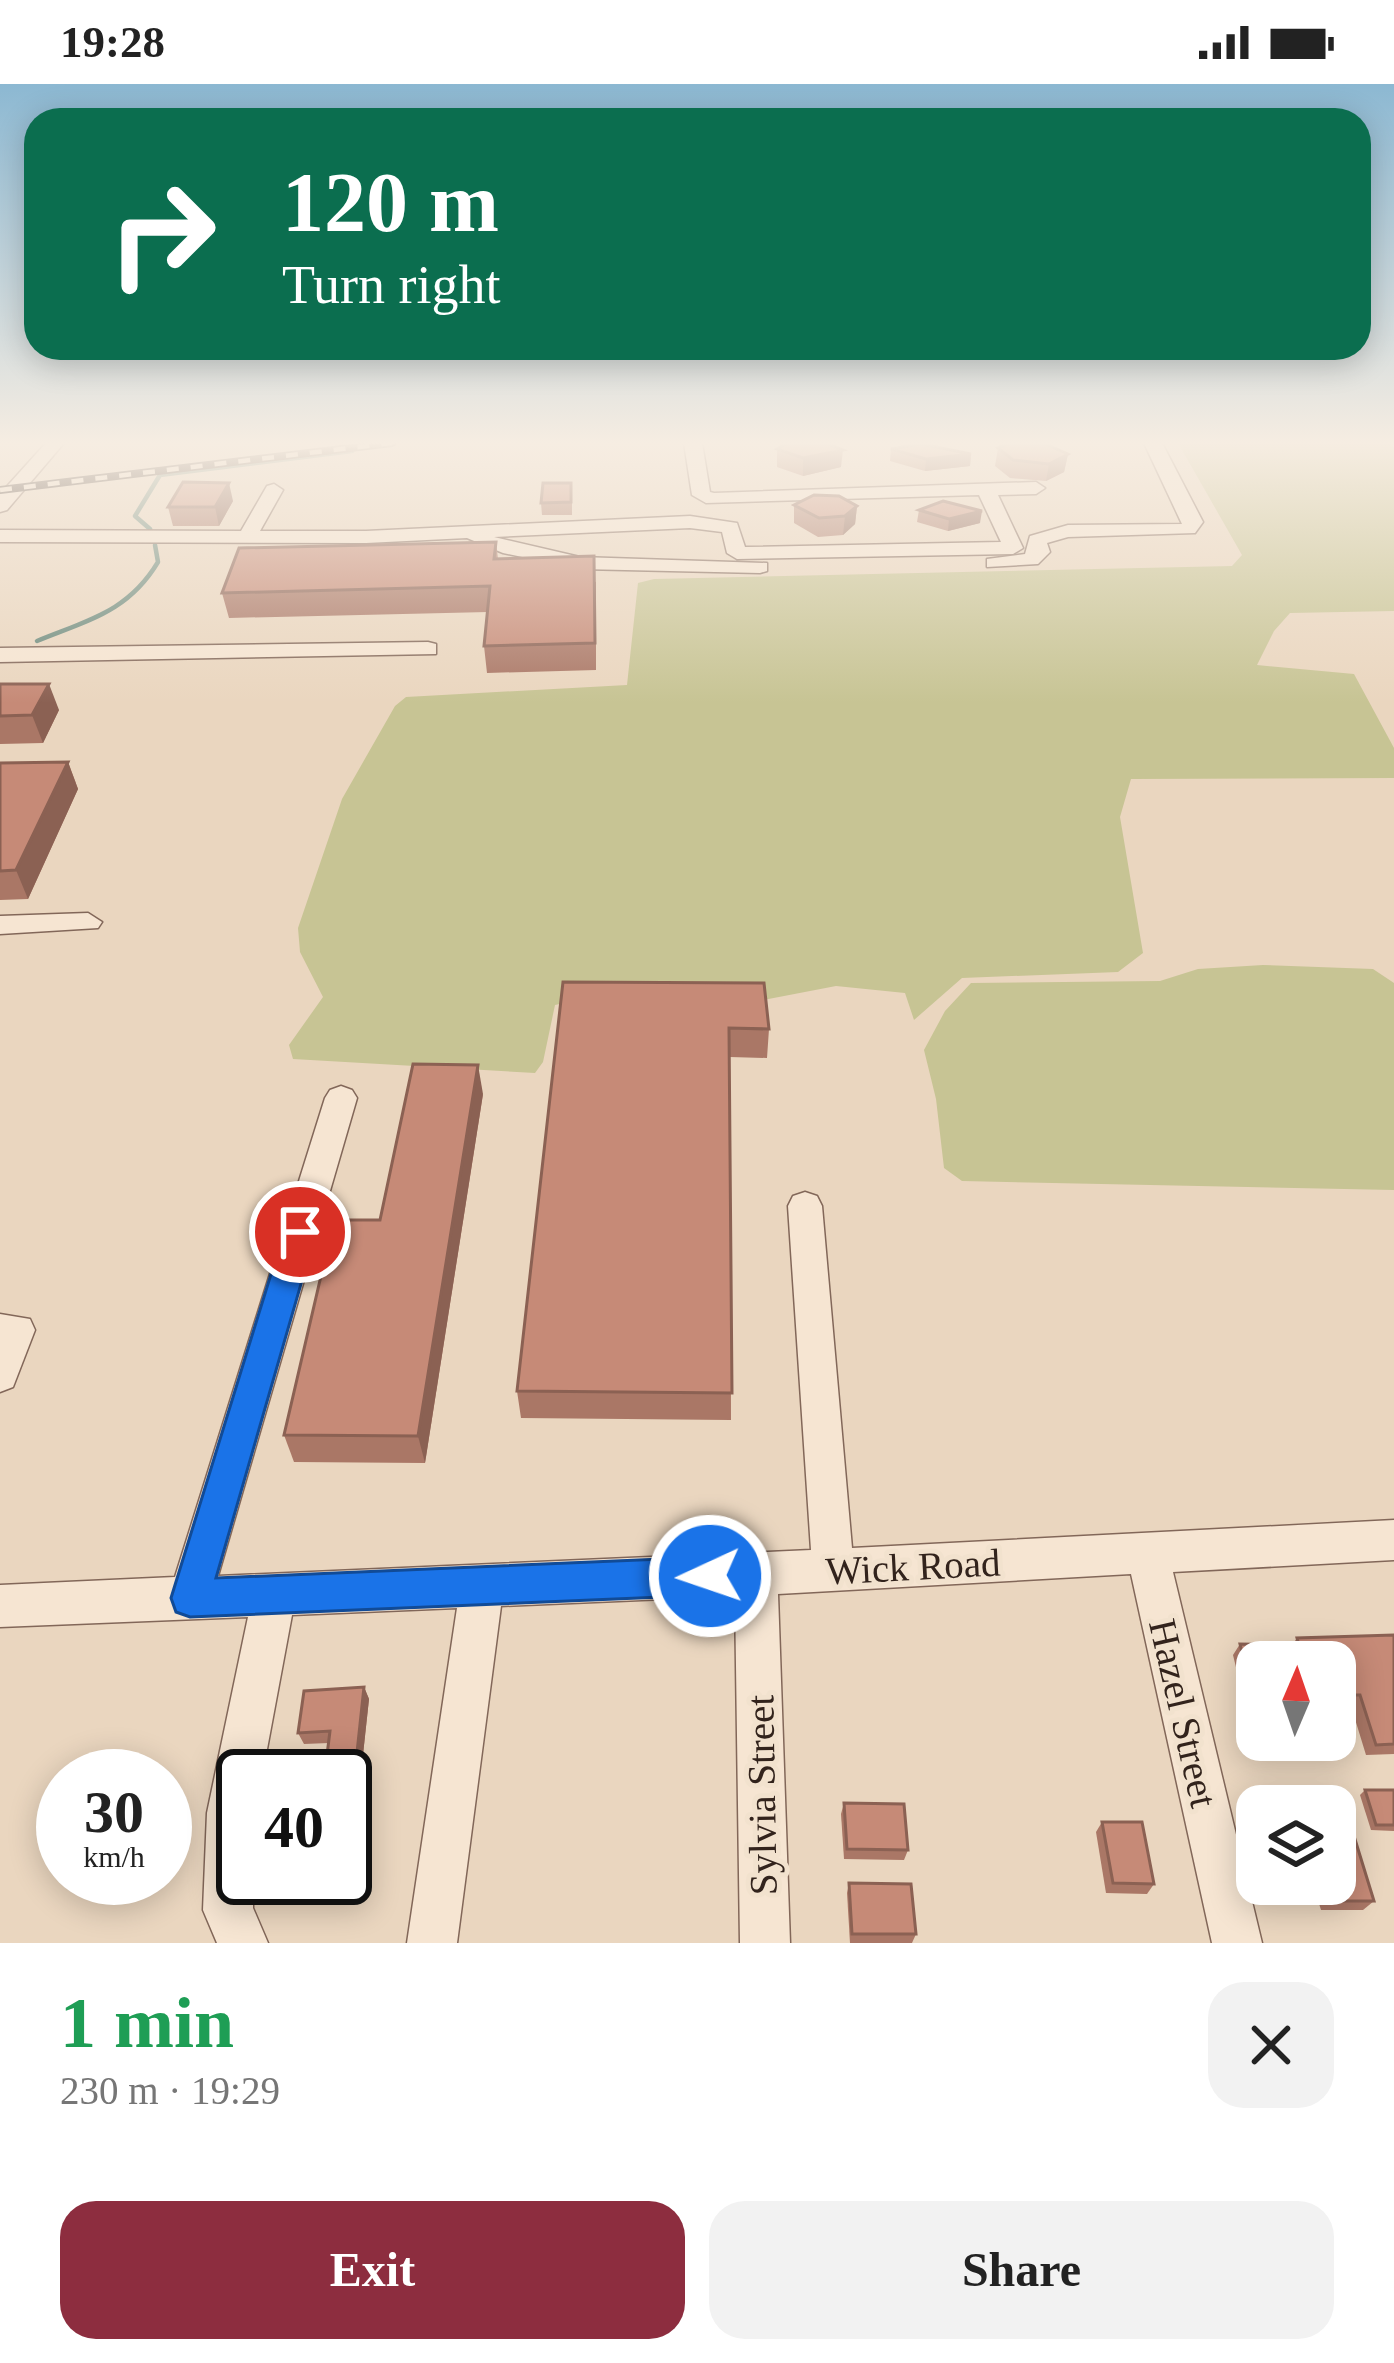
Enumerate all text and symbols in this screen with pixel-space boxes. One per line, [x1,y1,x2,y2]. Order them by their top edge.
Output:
text: 19:28 [60,17,165,67]
icon: right [84,156,240,312]
text: 120 m [282,156,499,249]
text: Turn right [282,255,501,315]
pin [249,1181,351,1283]
icon: arrive [267,1199,333,1265]
position arrow [647,1513,773,1639]
street label: Wick Road [825,1540,1002,1593]
street label: Hazel Street [1141,1615,1226,1811]
north arrow [1236,1641,1356,1761]
map controls [1236,1641,1356,1905]
street label: Sylvia Street [738,1694,786,1896]
speed limit sign: 40 [216,1749,372,1905]
text: 30 [84,1779,144,1845]
button: layers [1236,1785,1356,1905]
text: km/h [83,1840,145,1873]
button: close [1208,1982,1334,2108]
text: 1 min [60,1983,234,2063]
text: 230 m · 19:29 [60,2069,280,2112]
button: Exit [60,2201,685,2339]
button: Share [709,2201,1334,2339]

